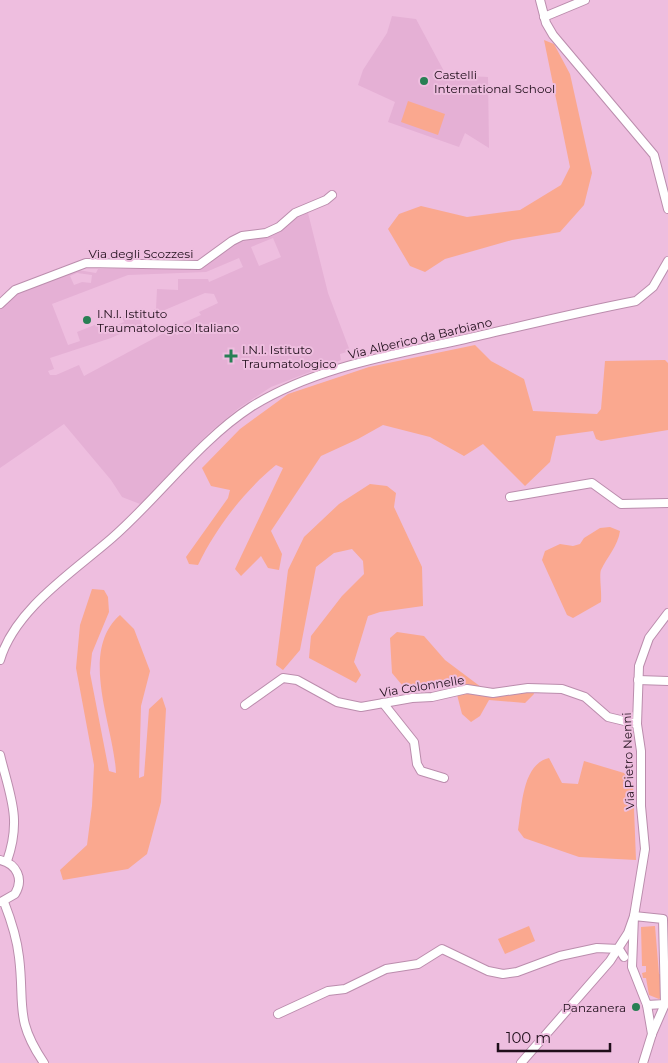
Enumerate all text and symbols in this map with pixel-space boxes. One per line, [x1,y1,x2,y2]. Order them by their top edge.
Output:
place label: Castelli International School [434,67,555,96]
marker: Castelli International School [418,75,430,87]
street label: Via degli Scozzesi [89,246,193,261]
place label: I.N.I. Istituto Traumatologico Italiano [97,306,239,335]
marker: I.N.I. Istituto Traumatologico Italiano [81,314,93,326]
street label: Via Alberico da Barbiano [347,314,493,362]
place label: I.N.I. Istituto Traumatologico [242,342,337,371]
marker: I.N.I. Istituto Traumatologico [224,349,238,363]
street label: Via Colonnelle [379,672,465,700]
street label: Via Pietro Nenni [619,712,637,810]
place label: Panzanera [562,1000,626,1015]
marker: Panzanera [630,1001,642,1013]
scale bar [498,1020,610,1052]
text: 100 m [506,1028,551,1047]

